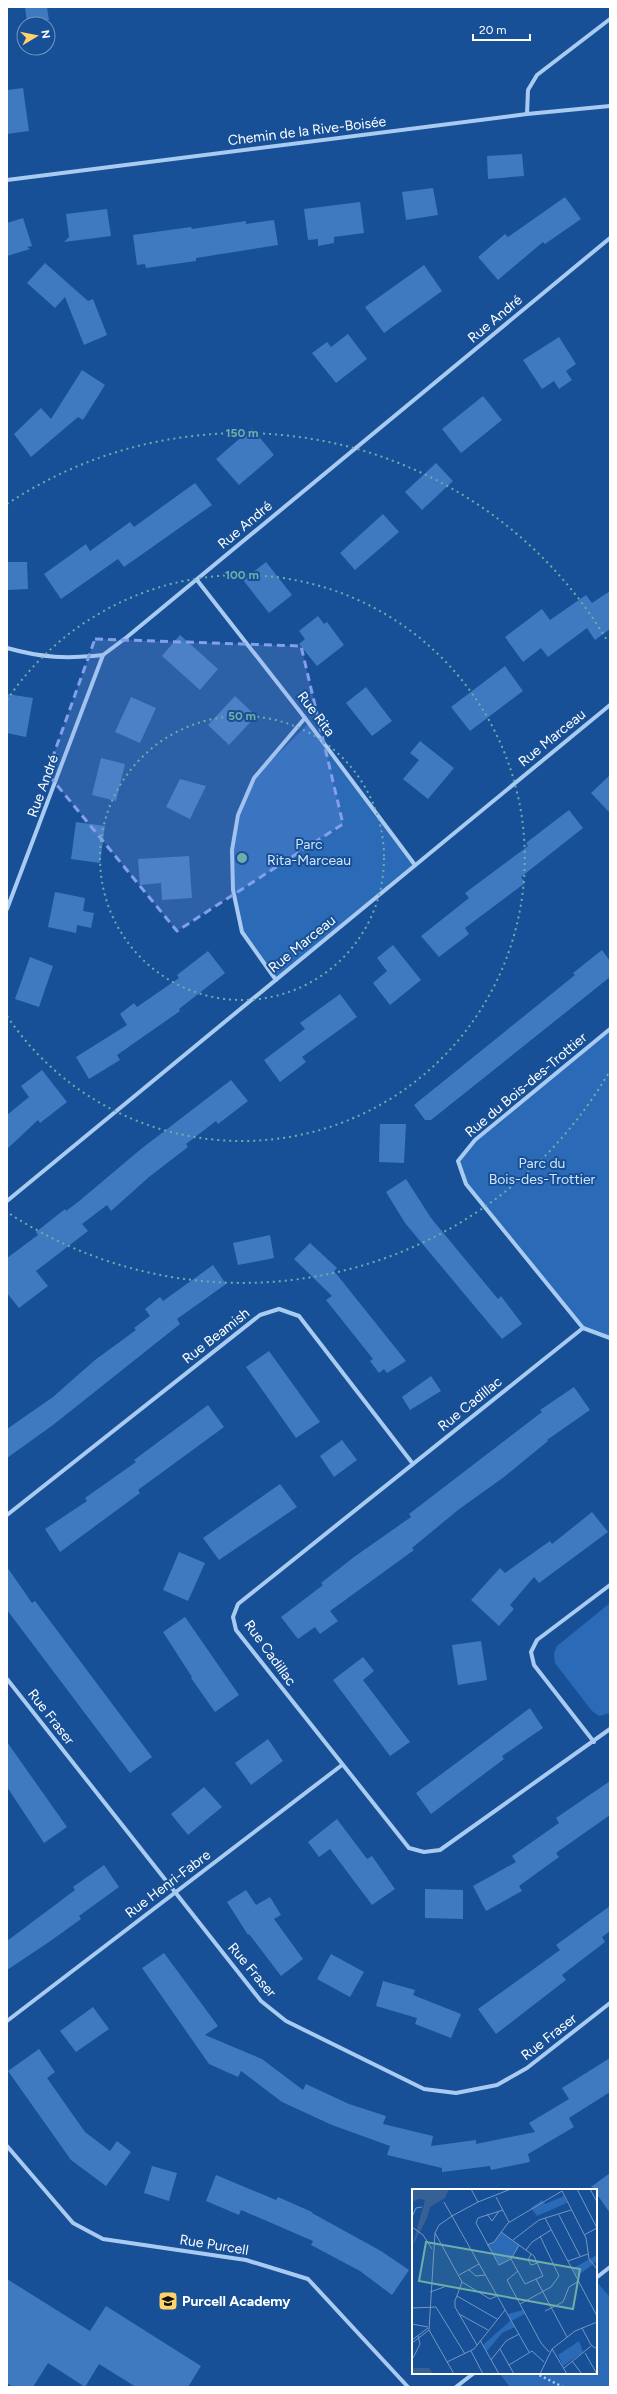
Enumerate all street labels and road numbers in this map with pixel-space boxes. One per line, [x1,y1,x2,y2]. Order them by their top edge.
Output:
street label: Chemin de la Rive-Boisée [227,113,387,149]
street label: Rue André [464,291,526,347]
street label: Rue André [214,497,276,553]
street label: Rue Rita [294,688,338,740]
street label: Rue Marceau [515,706,589,770]
street label: Rue André [24,752,62,820]
street label: Rue Marceau [265,912,339,976]
street label: Rue du Bois-des-Trottier [462,1029,591,1141]
street label: Rue Beamish [179,1304,253,1367]
street label: Rue Cadillac [435,1373,506,1435]
street label: Rue Cadillac [240,1617,300,1690]
street label: Rue Fraser [24,1686,78,1748]
street label: Rue Henri-Fabre [122,1846,214,1922]
street label: Rue Fraser [224,1939,280,2001]
street label: Rue Fraser [518,2010,580,2064]
street label: Rue Purcell [178,2231,250,2259]

